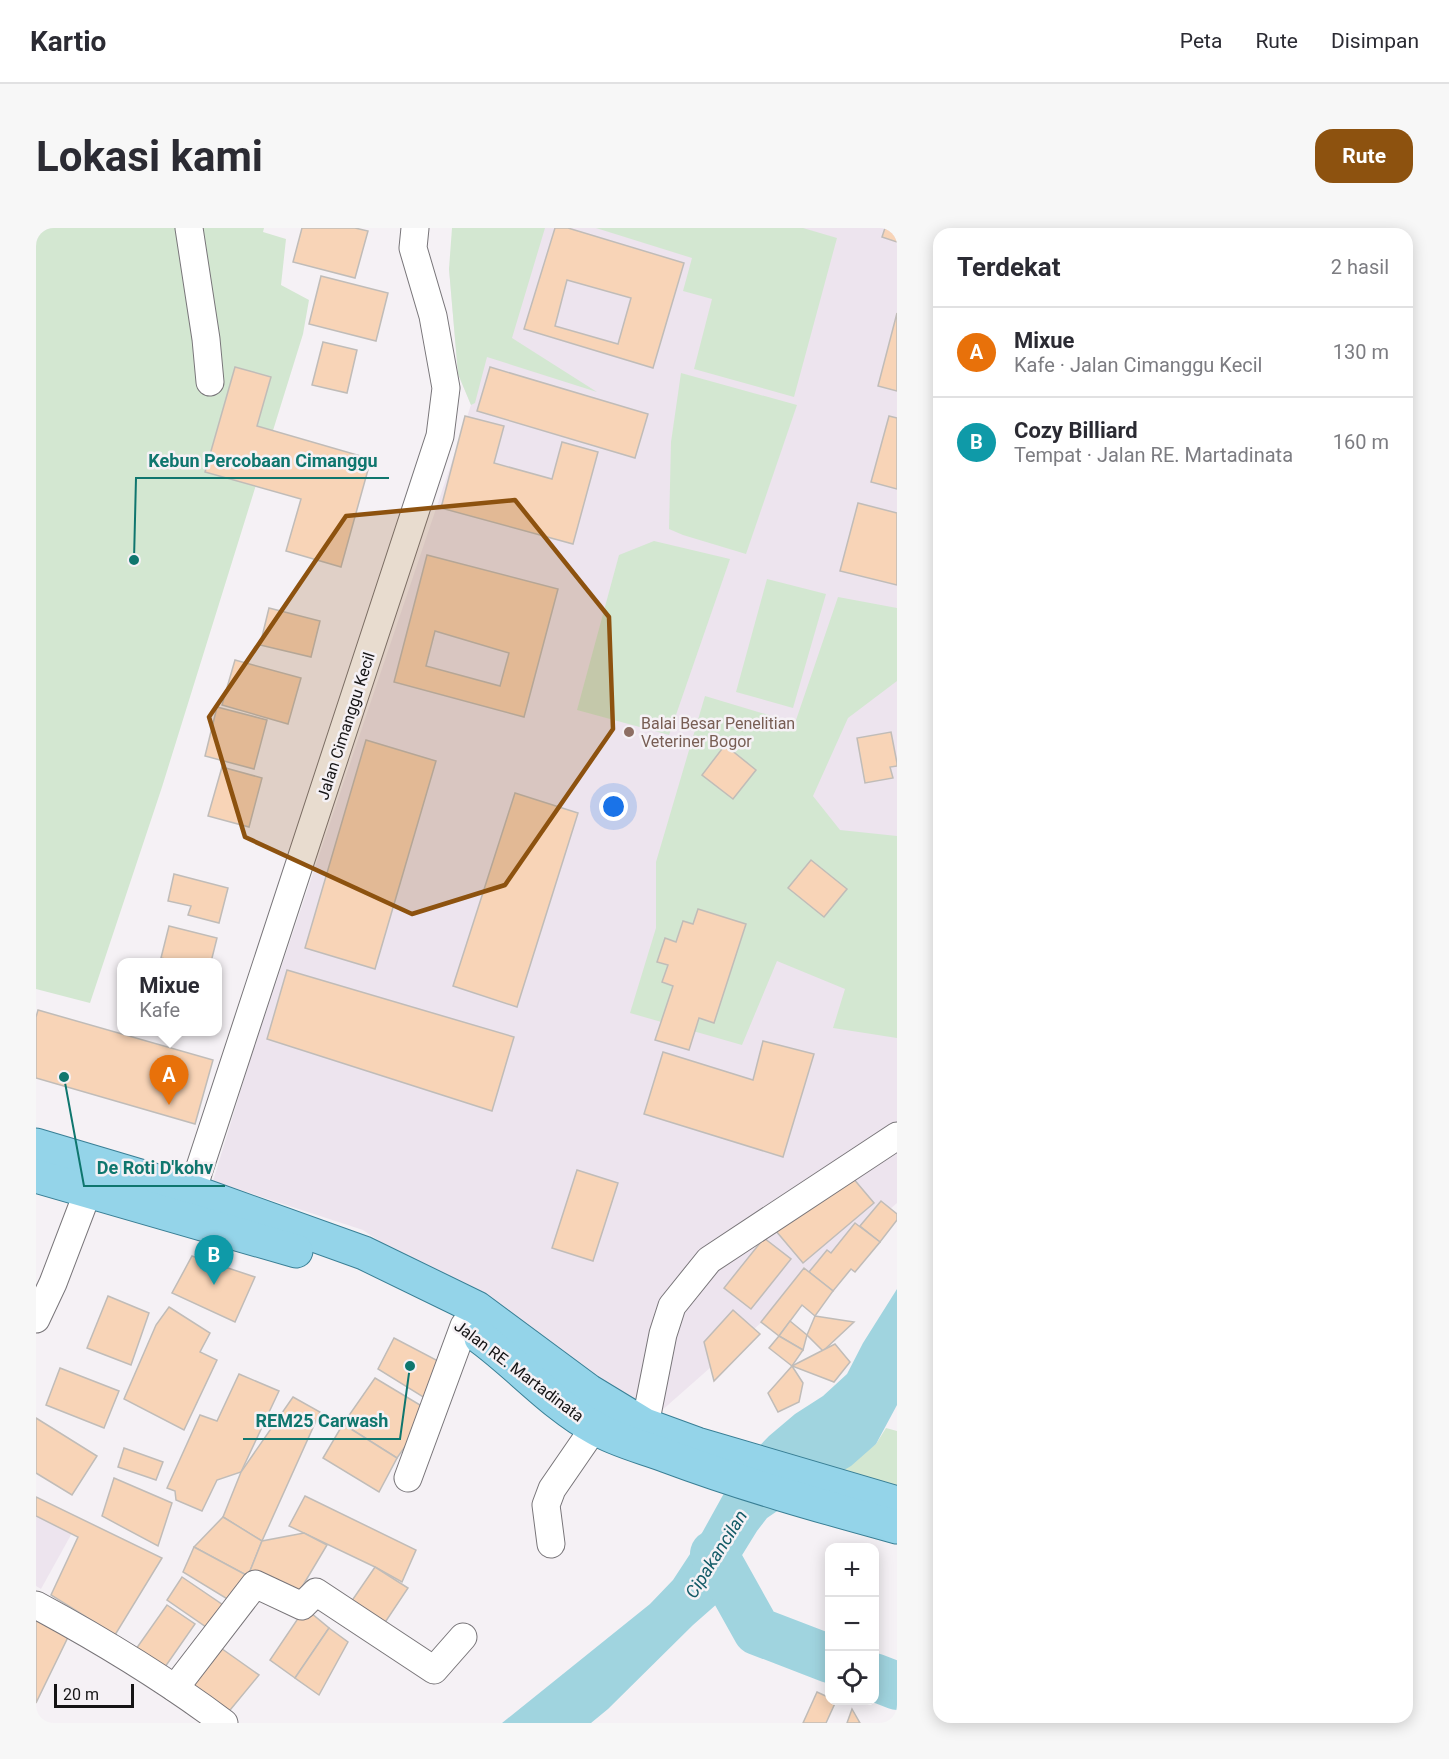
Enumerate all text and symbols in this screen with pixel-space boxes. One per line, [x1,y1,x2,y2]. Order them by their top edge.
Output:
text: Kartio [30,25,106,58]
text: Peta [1180,29,1222,53]
text: Rute [1255,29,1298,53]
text: Disimpan [1331,29,1419,53]
button: Rute [1315,129,1413,183]
text: Lokasi kami [36,132,263,181]
text: Terdekat [957,252,1061,282]
text: 2 hasil [1331,255,1389,279]
text: Mixue [1014,328,1074,353]
text: A [970,340,983,364]
text: 130 m [1333,340,1389,364]
text: Kafe · Jalan Cimanggu Kecil [1014,353,1262,377]
text: Cozy Billiard [1014,418,1138,443]
text: B [970,430,983,454]
text: 160 m [1333,430,1389,454]
callout: Kebun Percobaan Cimanggu [136,442,389,478]
text: Tempat · Jalan RE. Martadinata [1014,443,1293,467]
text: Kebun Percobaan Cimanggu [148,450,378,471]
street label: Jalan Cimanggu Kecil [313,650,379,802]
place label: Balai Besar Penelitian Veteriner Bogor [641,714,795,751]
marker: Balai Besar Penelitian Veteriner Bogor [622,725,636,739]
your location [599,792,628,821]
popup [117,958,222,1036]
text: Mixue [139,973,200,998]
text: Kafe [139,998,180,1022]
pin: A [150,1056,188,1105]
callout: De Roti D'kohv [84,1150,225,1186]
text: De Roti D'kohv [97,1157,213,1178]
pin: B [194,1236,234,1285]
street label: Jalan RE. Martadinata [451,1316,587,1426]
callout: REM25 Carwash [243,1403,400,1439]
text: REM25 Carwash [256,1410,388,1431]
water label: Cipakancilan [681,1506,751,1602]
map controls [825,1543,879,1705]
button: + [825,1543,879,1597]
button: − [825,1597,879,1651]
button: locate [825,1651,879,1705]
scale bar [54,1681,134,1708]
text: 20 m [63,1685,99,1704]

